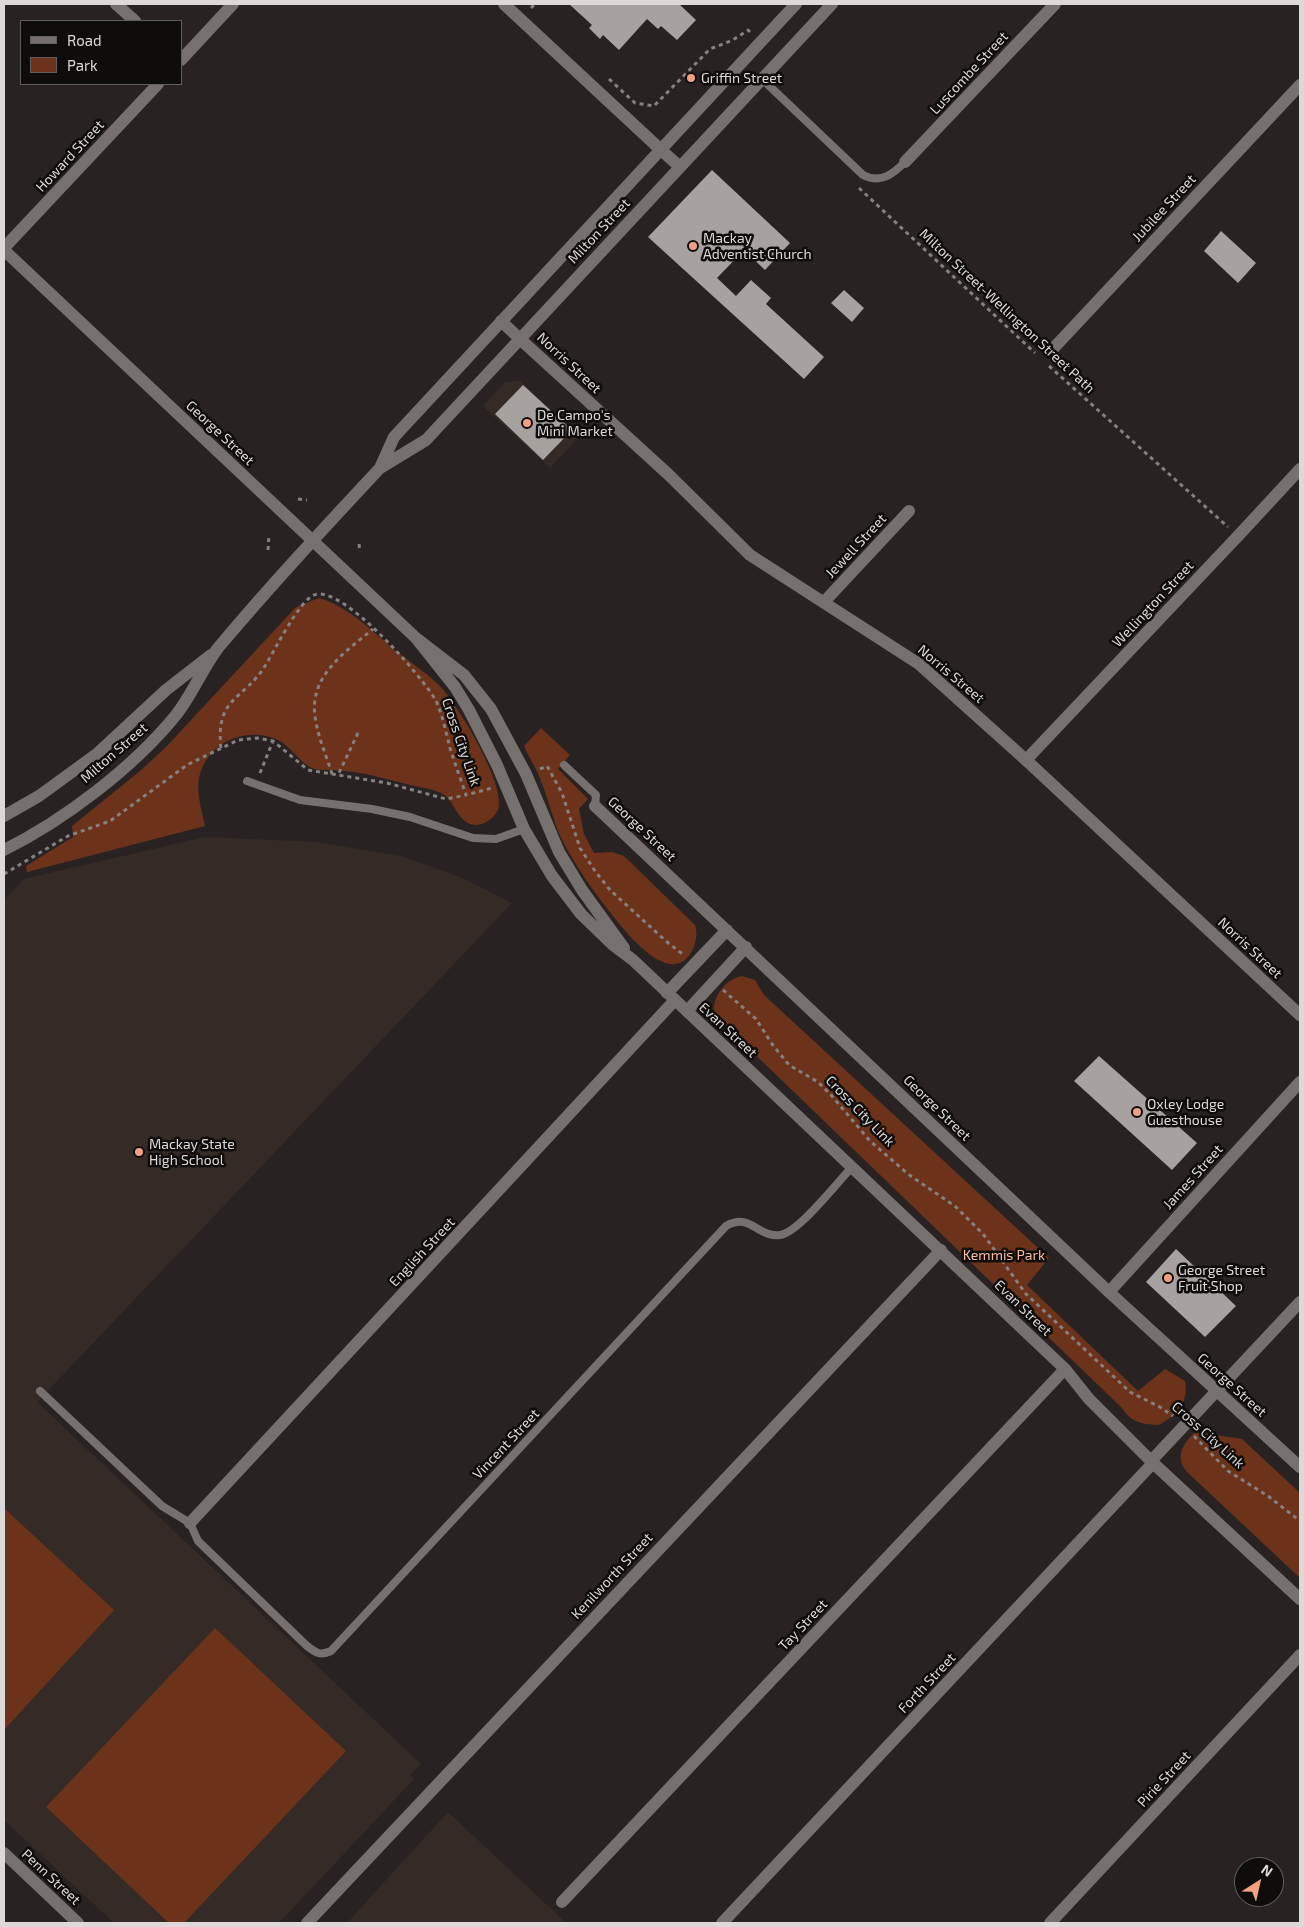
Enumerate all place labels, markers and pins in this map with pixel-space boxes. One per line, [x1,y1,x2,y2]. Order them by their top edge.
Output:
place label: Griffin Street [701,70,782,86]
marker: Griffin Street [685,72,697,84]
place label: Mackay Adventist Church [703,230,812,262]
marker: Mackay Adventist Church [687,240,699,252]
place label: De Campo's Mini Market [537,407,613,440]
marker: De Campo's Mini Market [521,417,533,429]
place label: Oxley Lodge Guesthouse [1147,1096,1224,1128]
marker: Oxley Lodge Guesthouse [1131,1106,1143,1118]
place label: Mackay State High School [149,1136,235,1168]
marker: Mackay State High School [133,1146,145,1158]
place label: George Street Fruit Shop [1178,1262,1265,1294]
marker: George Street Fruit Shop [1162,1272,1174,1284]

